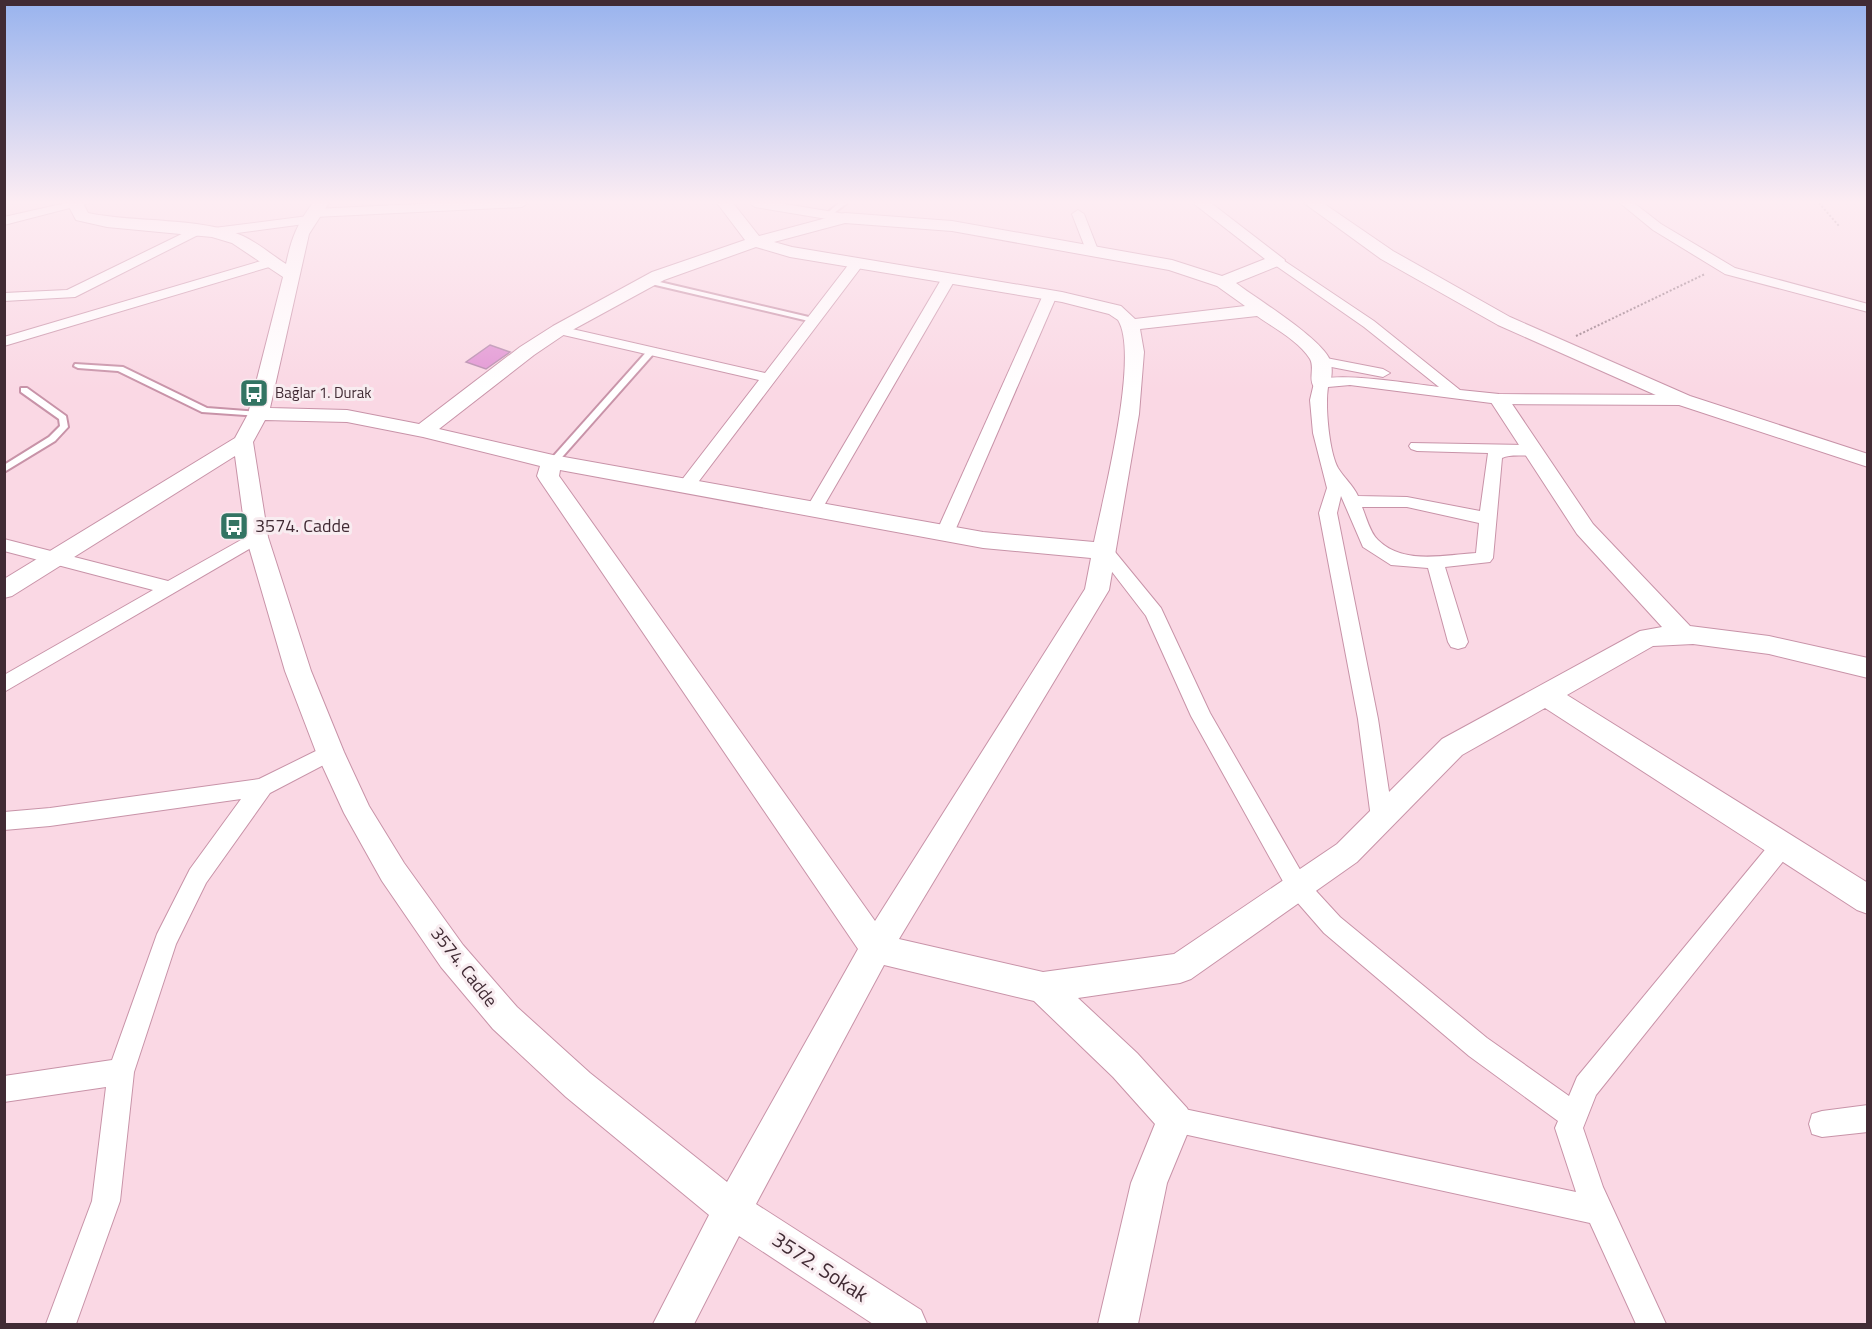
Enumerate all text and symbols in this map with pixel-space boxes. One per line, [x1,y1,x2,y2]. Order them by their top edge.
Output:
bus stop icon: Bağlar 1. Durak [238,377,270,409]
place label: Bağlar 1. Durak [275,381,371,404]
bus stop icon: 3574. Cadde [218,510,250,542]
place label: 3574. Cadde [255,512,350,539]
street label: 3574. Cadde [424,921,504,1012]
street label: 3572. Sokak [766,1223,875,1309]

